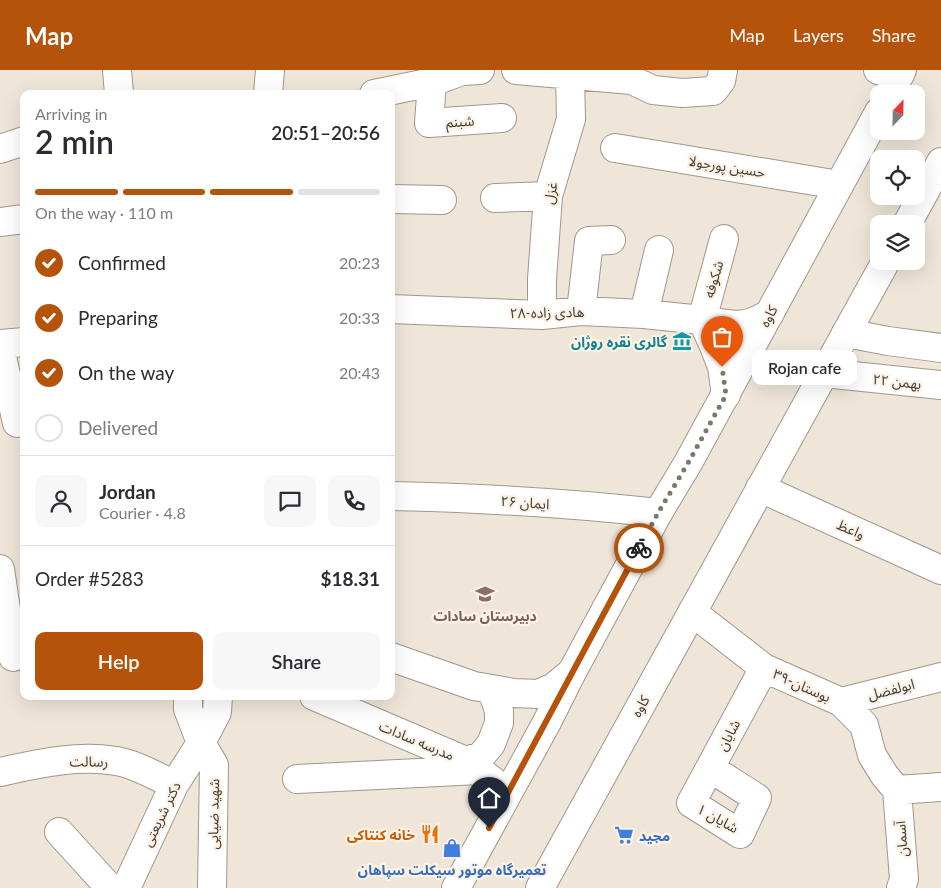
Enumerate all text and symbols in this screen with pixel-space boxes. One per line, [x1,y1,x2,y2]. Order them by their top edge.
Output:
text: Map [25,21,73,50]
text: Map [729,24,765,46]
text: Layers [793,24,844,46]
text: Share [872,24,916,46]
north arrow [870,85,925,140]
map controls [870,85,925,270]
text: Arriving in [35,104,108,123]
street label: شبنم [445,112,475,133]
text: 20:51–20:56 [271,121,380,144]
text: 2 min [35,122,114,161]
button: locate [870,150,925,205]
street label: حسین پورجولا [687,152,767,183]
street label: غزل [540,180,561,206]
text: On the way · 110 m [35,203,173,222]
button: layers [870,215,925,270]
icon: check [35,249,63,277]
text: Confirmed [78,251,166,274]
text: 20:23 [339,253,380,272]
street label: شکوفه [700,258,727,300]
street label: کاوه [755,302,782,330]
street label: ۲۸-هادی زاده [510,303,585,322]
icon: check [35,304,63,332]
text: Preparing [78,306,158,329]
text: 20:33 [339,308,380,327]
pin [701,316,743,367]
icon: bag [708,323,736,351]
museum icon: گالری نقره روژان [671,330,693,352]
place label: گالری نقره روژان [571,333,668,351]
callout: Rojan cafe [752,350,857,384]
text: Rojan cafe [768,358,841,377]
icon: check [35,359,63,387]
text: On the way [78,361,174,384]
text: 20:43 [339,363,380,382]
street label: ۲۲ بهمن [872,370,922,393]
text: Delivered [78,416,158,439]
button: person [35,475,87,527]
button: chat [264,475,316,527]
button: phone [328,475,380,527]
text: Jordan [99,480,156,503]
street label: ۲۶ ایمان [500,492,550,513]
text: Courier · 4.8 [99,503,186,522]
street label: واعظ [834,515,867,543]
courier [614,523,664,573]
icon: bike [625,534,653,562]
text: Order #5283 [35,567,144,590]
text: $18.31 [320,567,380,590]
school or university icon: دبیرستان سادات [474,583,496,605]
place label: دبیرستان سادات [433,607,537,625]
button: Help [35,632,203,690]
button: Share [213,632,380,690]
street label: ۳۹-بوستان [770,665,834,706]
street label: ابولفضل [866,675,916,704]
street label: کاوه [627,692,654,720]
street label: شایان [713,716,744,754]
street label: مدرسه سادات [377,717,457,764]
street label: رسالت [69,752,109,771]
pin [468,777,510,828]
street label: شهید ضیایی [204,778,223,850]
street label: دکتر شریعتی [138,779,185,850]
icon: home [475,784,503,812]
street label: شایان ۱ [694,800,742,837]
street label: آسمان [891,819,912,858]
restaurant icon: خانه کنتاکی [419,823,441,845]
supermarket icon: مجید [613,824,635,846]
place label: خانه کنتاکی [347,826,415,843]
place label: مجید [639,827,670,844]
shop icon: تعمیرگاه موتور سیکلت سپاهان [441,837,463,859]
place label: تعمیرگاه موتور سیکلت سپاهان [358,861,546,879]

